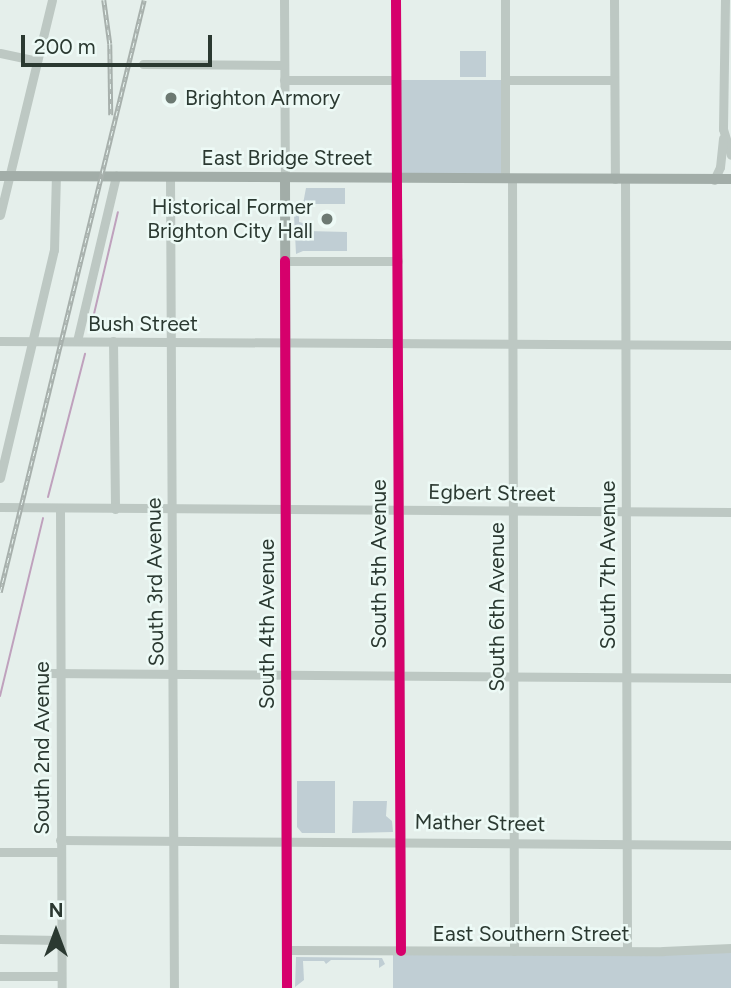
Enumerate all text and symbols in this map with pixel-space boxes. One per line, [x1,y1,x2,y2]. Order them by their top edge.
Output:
scale bar [24,21,215,65]
text: 200 m [34,34,96,59]
place label: Brighton Armory [185,85,340,111]
marker: Brighton Armory [163,90,179,106]
street label: East Bridge Street [202,145,372,171]
place label: Historical Former Brighton City Hall [147,194,313,244]
marker: Historical Former Brighton City Hall [319,211,335,227]
street label: Bush Street [88,311,198,337]
street label: South 5th Avenue [366,479,392,649]
street label: Egbert Street [428,479,556,507]
street label: South 7th Avenue [595,481,621,649]
street label: South 3rd Avenue [141,497,169,667]
street label: South 6th Avenue [484,522,510,692]
street label: South 4th Avenue [254,539,280,709]
street label: South 2nd Avenue [29,661,55,835]
street label: Mather Street [414,809,546,837]
north arrow [21,897,91,967]
text: N [49,899,63,922]
street label: East Southern Street [433,921,629,947]

